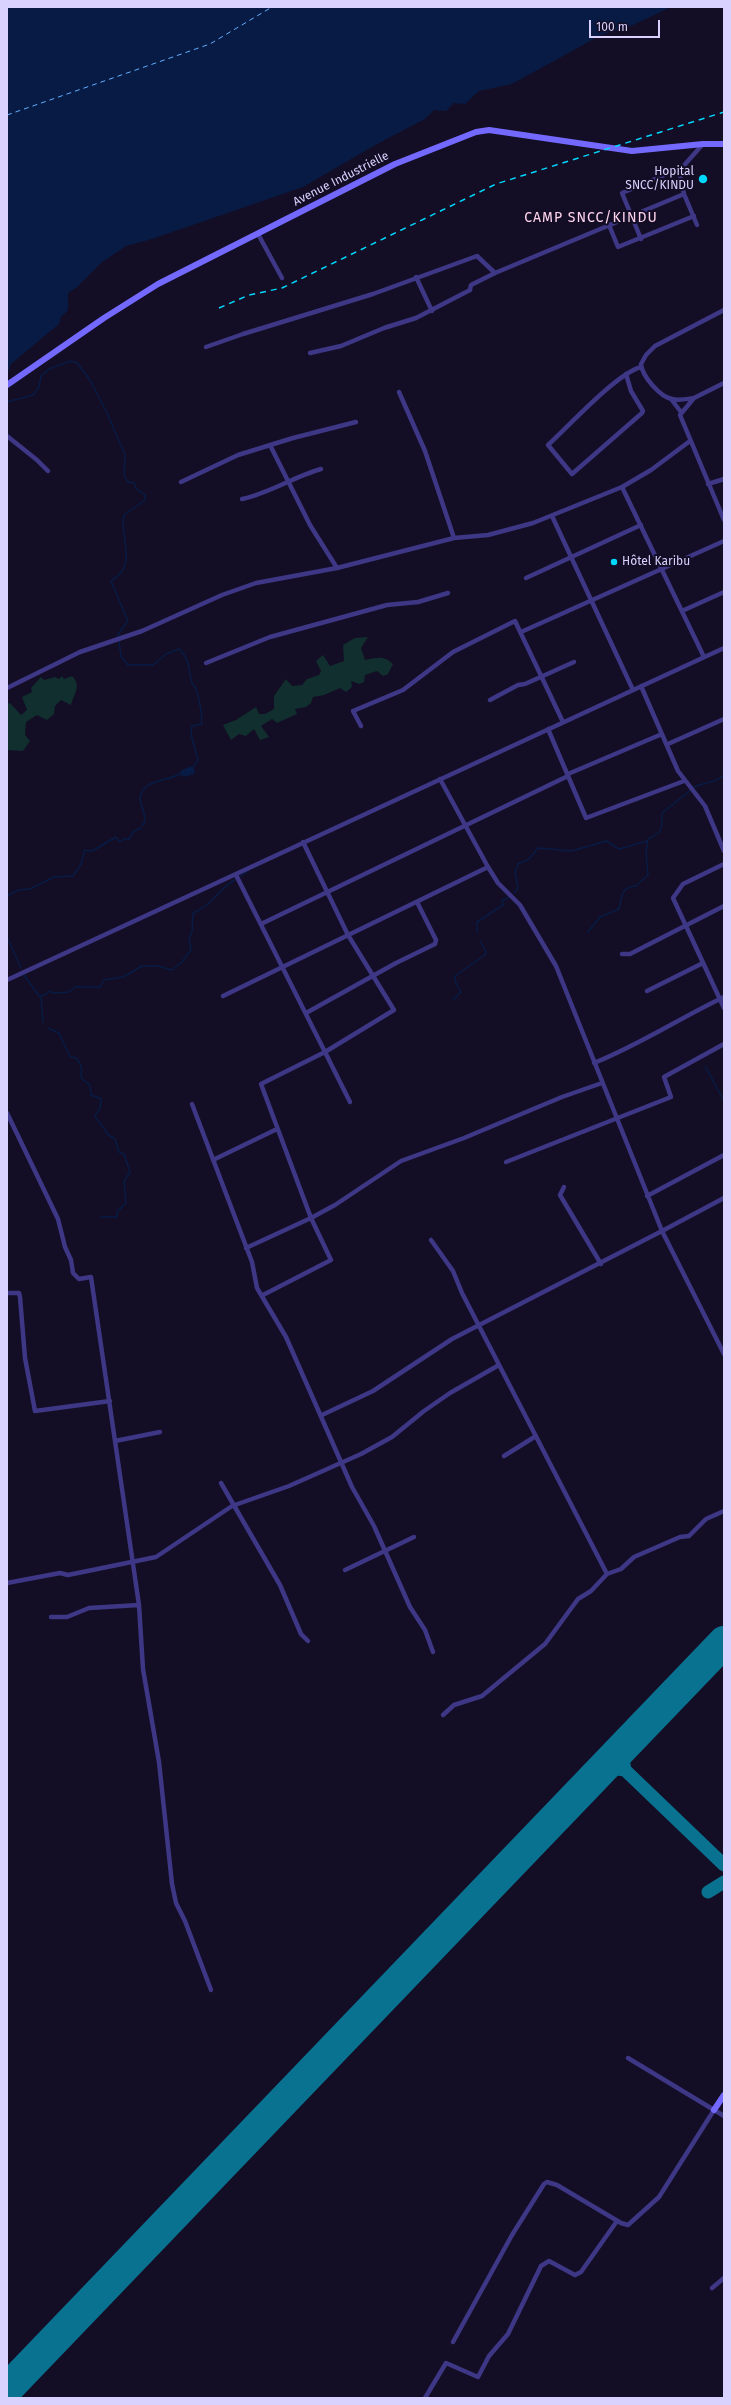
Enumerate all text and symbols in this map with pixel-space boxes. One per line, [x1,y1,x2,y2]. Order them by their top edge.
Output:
scale bar [591,12,662,38]
text: 100 m [596,20,628,34]
street label: Avenue Industrielle [291,149,391,209]
place label: Hopital SNCC/KINDU [625,165,694,193]
marker: Hopital SNCC/KINDU [697,173,709,185]
district label: CAMP SNCC/KINDU [524,210,658,226]
place label: Hôtel Karibu [622,555,690,569]
marker: Hôtel Karibu [609,557,619,567]

